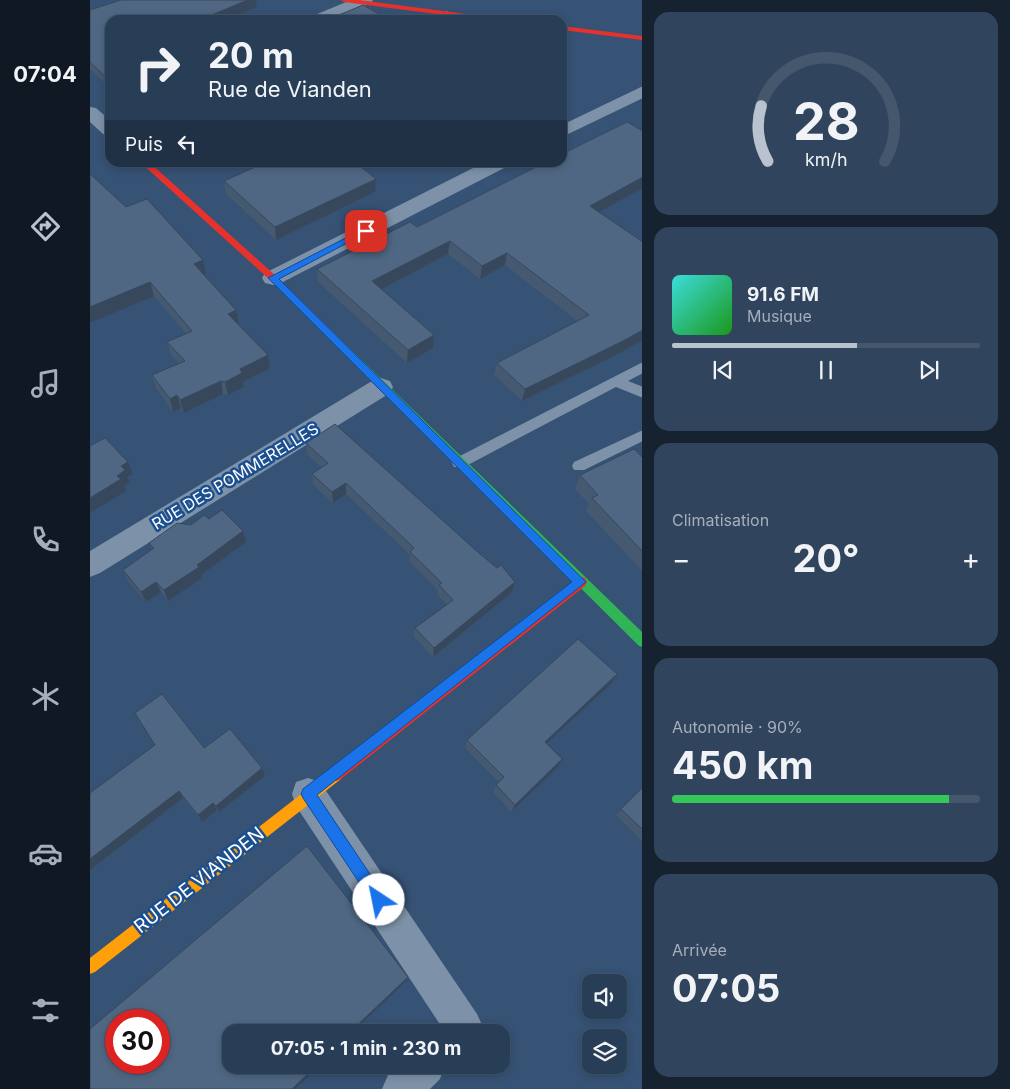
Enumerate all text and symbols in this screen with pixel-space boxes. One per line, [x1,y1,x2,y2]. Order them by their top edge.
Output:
text: 20 m [208,34,294,76]
icon: right [125,35,190,100]
text: 07:04 [13,61,77,87]
text: Rue de Vianden [208,76,372,102]
text: 28 [793,90,859,153]
icon: left [173,130,201,158]
text: Puis [125,133,163,156]
text: km/h [805,149,847,170]
icon: directions [28,209,63,244]
pin [345,210,387,252]
icon: arrive [352,217,380,245]
text: 91.6 FM [747,283,819,306]
text: Musique [747,306,812,326]
icon: previous [709,356,737,384]
icon: pause [812,356,840,384]
icon: next [915,356,943,384]
icon: music [28,366,63,401]
street label: RUE DES POMMERELLES [148,418,322,534]
text: Climatisation [672,510,769,530]
icon: phone [28,522,63,557]
text: 20° [792,535,860,581]
text: − [672,542,691,576]
text: + [961,542,980,576]
icon: climate [28,679,63,714]
text: Autonomie · 90% [672,717,803,737]
text: 450 km [672,742,813,788]
street label: RUE DE VIANDEN [129,822,269,938]
icon: car [28,836,63,871]
position arrow [352,873,404,925]
text: Arrivée [672,940,727,960]
text: 07:05 [672,965,780,1011]
map controls [582,974,627,1074]
button: sound [582,974,627,1019]
icon: filters [28,993,63,1028]
speed limit sign: 30 [105,1009,170,1074]
button: layers [582,1029,627,1074]
text: 07:05 · 1 min · 230 m [271,1037,461,1060]

